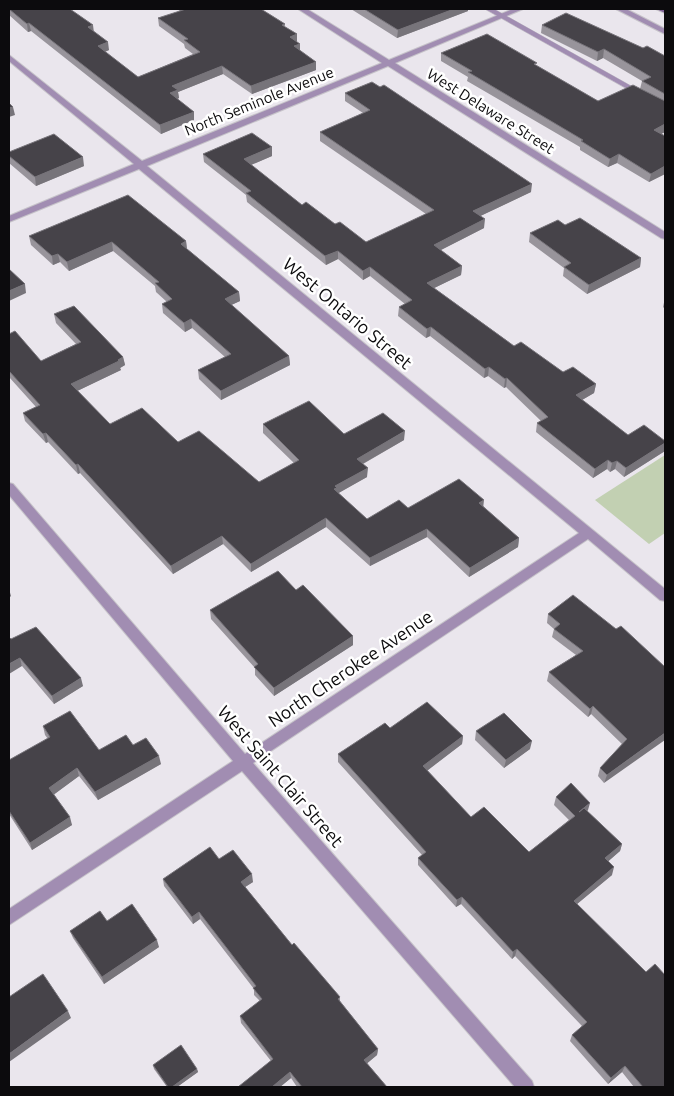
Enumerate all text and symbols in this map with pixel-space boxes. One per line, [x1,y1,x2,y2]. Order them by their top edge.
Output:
street label: North Seminole Avenue [182,63,336,139]
street label: West Delaware Street [424,65,558,157]
street label: West Ontario Street [280,253,416,373]
street label: North Cherokee Avenue [264,606,436,730]
street label: West Saint Clair Street [214,701,348,851]

